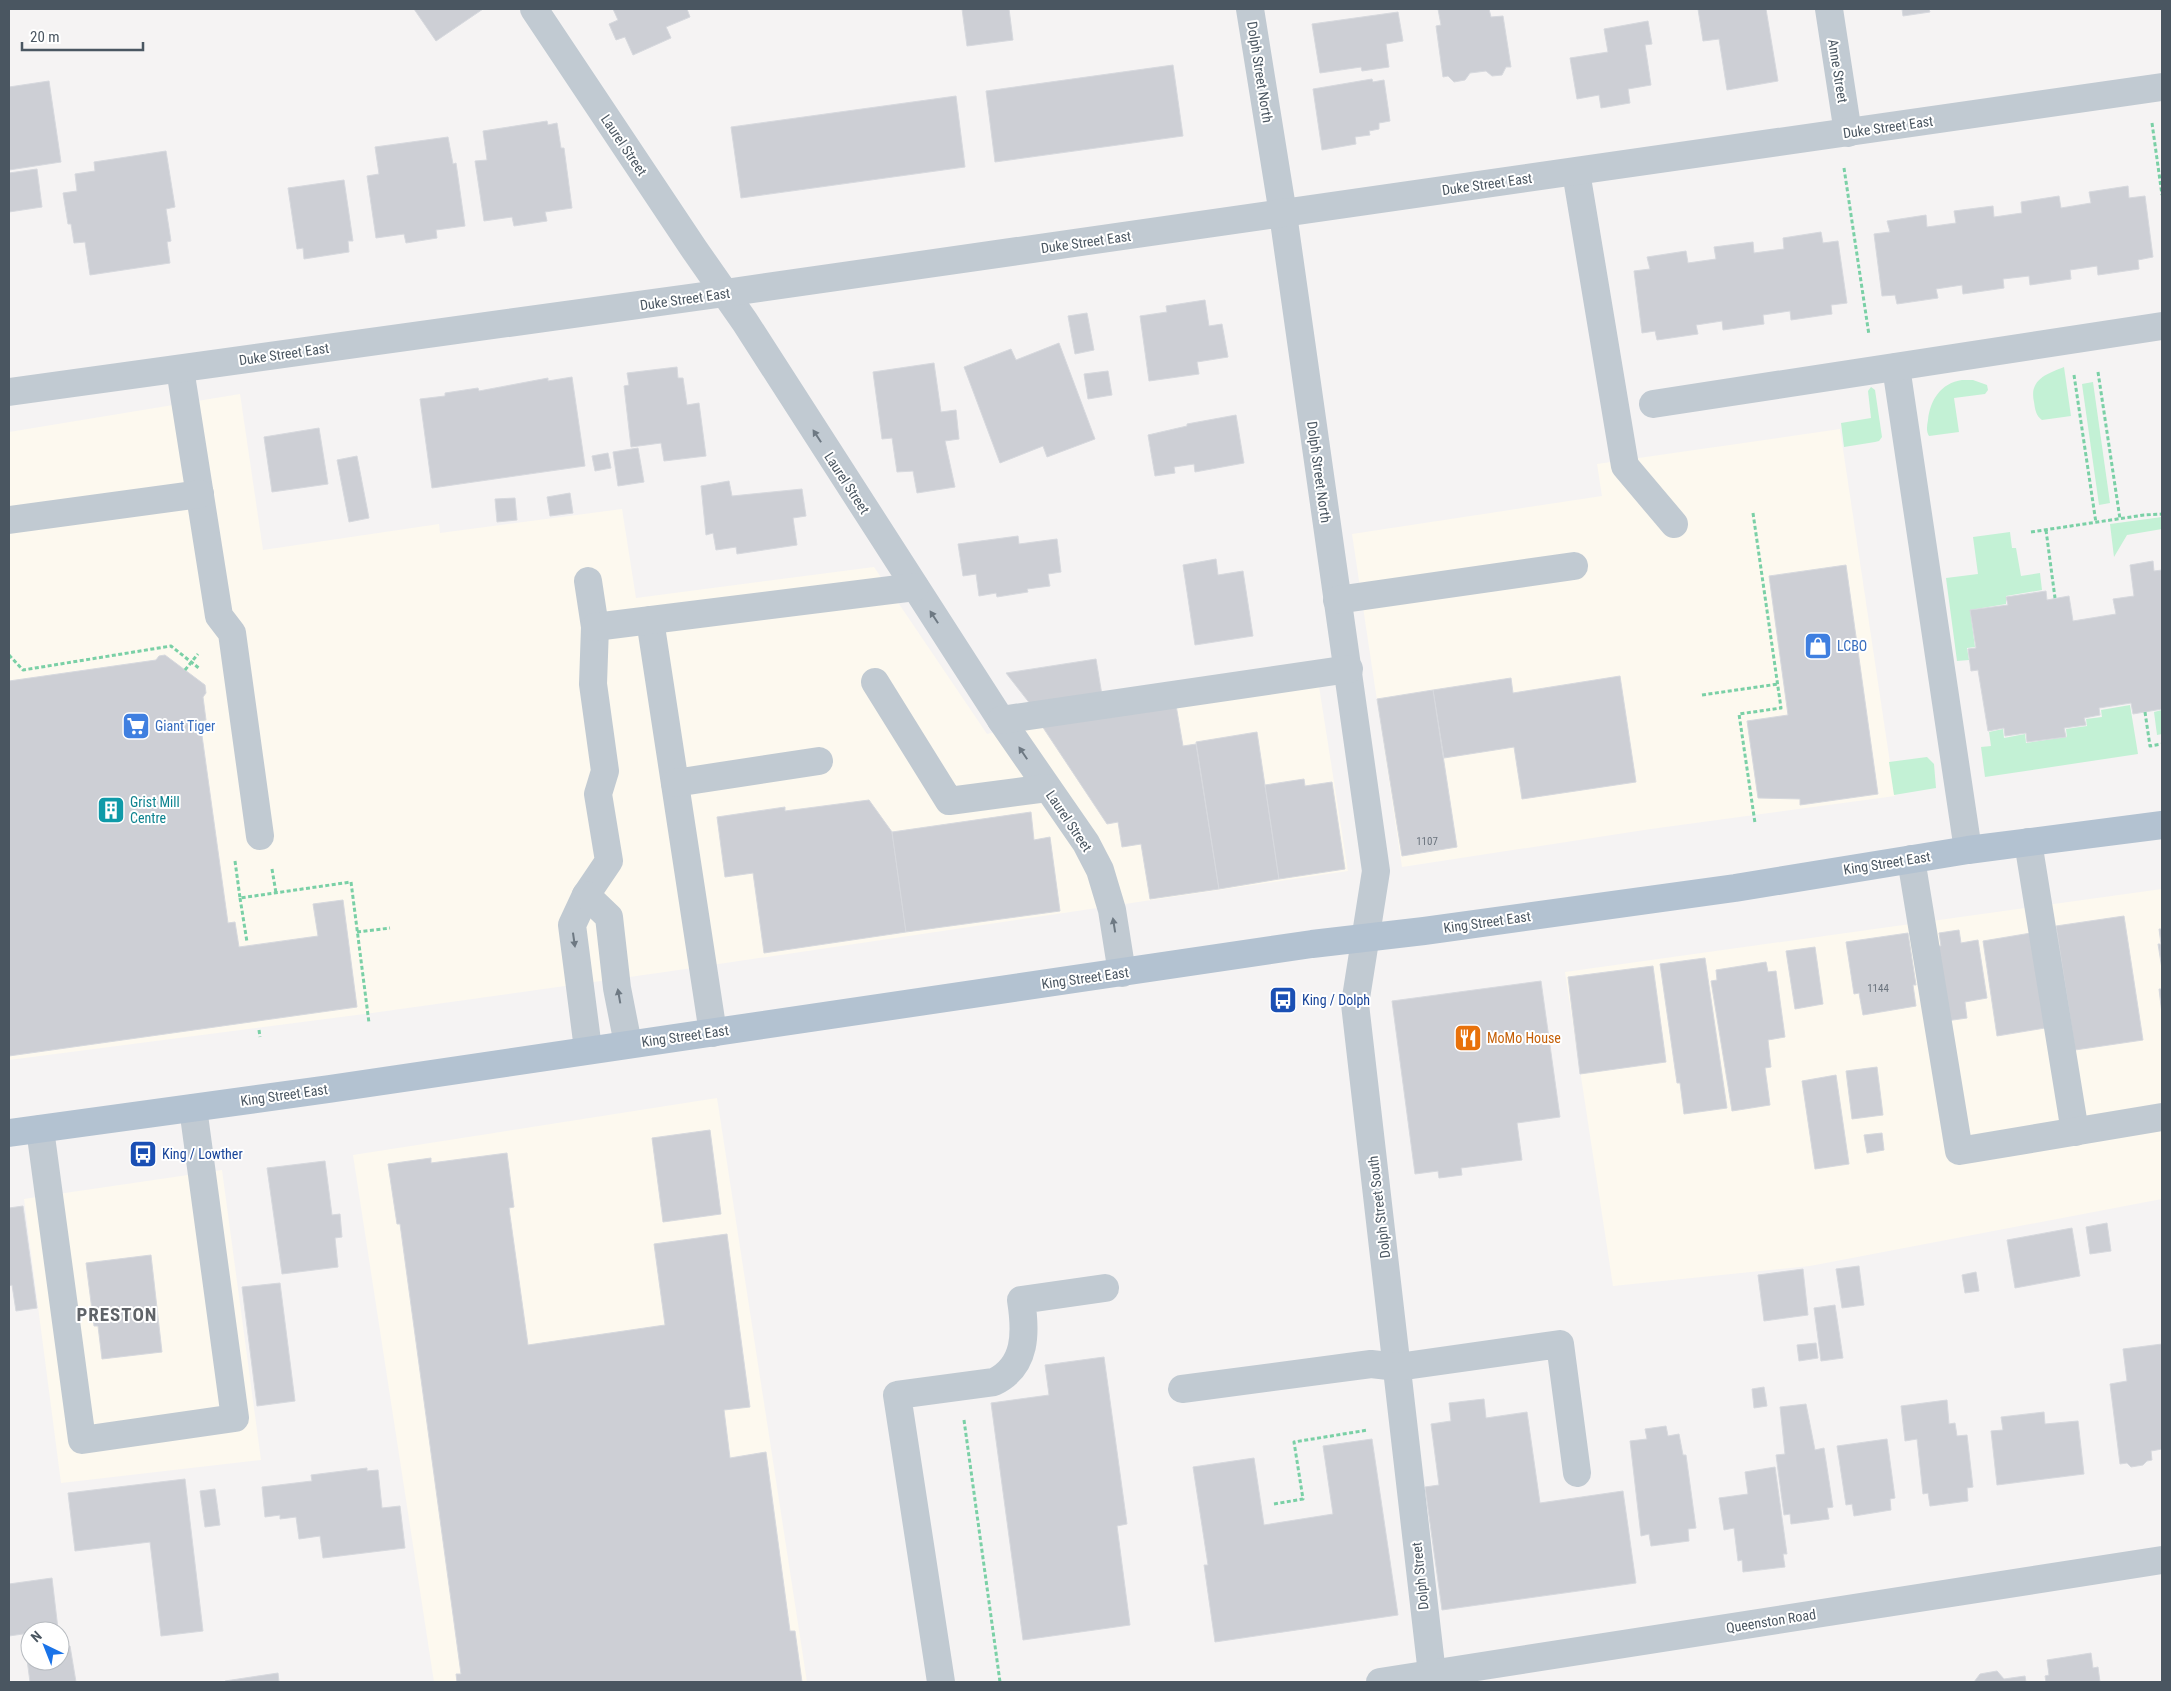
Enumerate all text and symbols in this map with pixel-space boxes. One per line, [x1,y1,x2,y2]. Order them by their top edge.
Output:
scale bar [22,20,144,52]
street label: Dolph Street North [1244,20,1276,124]
text: 20 m [30,28,60,46]
street label: Anne Street [1825,38,1851,104]
street label: Laurel Street [598,111,650,179]
street label: Duke Street East [1842,113,1934,141]
street label: Duke Street East [1441,170,1533,198]
street label: Duke Street East [1040,228,1132,256]
street label: Duke Street East [639,285,731,313]
street label: Duke Street East [238,340,330,368]
street label: Dolph Street North [1304,420,1334,524]
one-way arrow [812,430,822,443]
street label: Laurel Street [821,449,873,517]
one-way arrow [929,610,939,623]
shop icon: LCBO [1803,631,1833,661]
place label: LCBO [1837,638,1867,654]
supermarket icon: Giant Tiger [121,711,151,741]
place label: Giant Tiger [155,718,215,734]
one-way arrow [1019,746,1028,759]
street label: Laurel Street [1043,787,1095,855]
place label: Grist Mill Centre [130,794,180,826]
building icon: Grist Mill Centre [96,795,126,825]
house number: 1107 [1416,835,1438,848]
street label: King Street East [1842,848,1932,878]
street label: King Street East [1442,908,1532,936]
one-way arrow [1110,917,1118,933]
one-way arrow [570,932,578,948]
street label: King Street East [1040,964,1130,992]
house number: 1144 [1867,982,1889,995]
bus stop icon: King / Dolph [1268,985,1298,1015]
one-way arrow [614,988,622,1004]
place label: King / Dolph [1302,992,1370,1008]
street label: King Street East [640,1022,730,1050]
restaurant icon: MoMo House [1453,1023,1483,1053]
place label: MoMo House [1487,1030,1561,1046]
street label: King Street East [239,1081,329,1109]
bus stop icon: King / Lowther [128,1139,158,1169]
place label: King / Lowther [162,1146,243,1162]
street label: Dolph Street South [1365,1155,1393,1259]
district label: PRESTON [76,1303,158,1326]
street label: Dolph Street [1408,1541,1432,1611]
street label: Queenston Road [1725,1606,1817,1636]
north arrow [20,1621,70,1671]
text: N [28,1628,45,1645]

